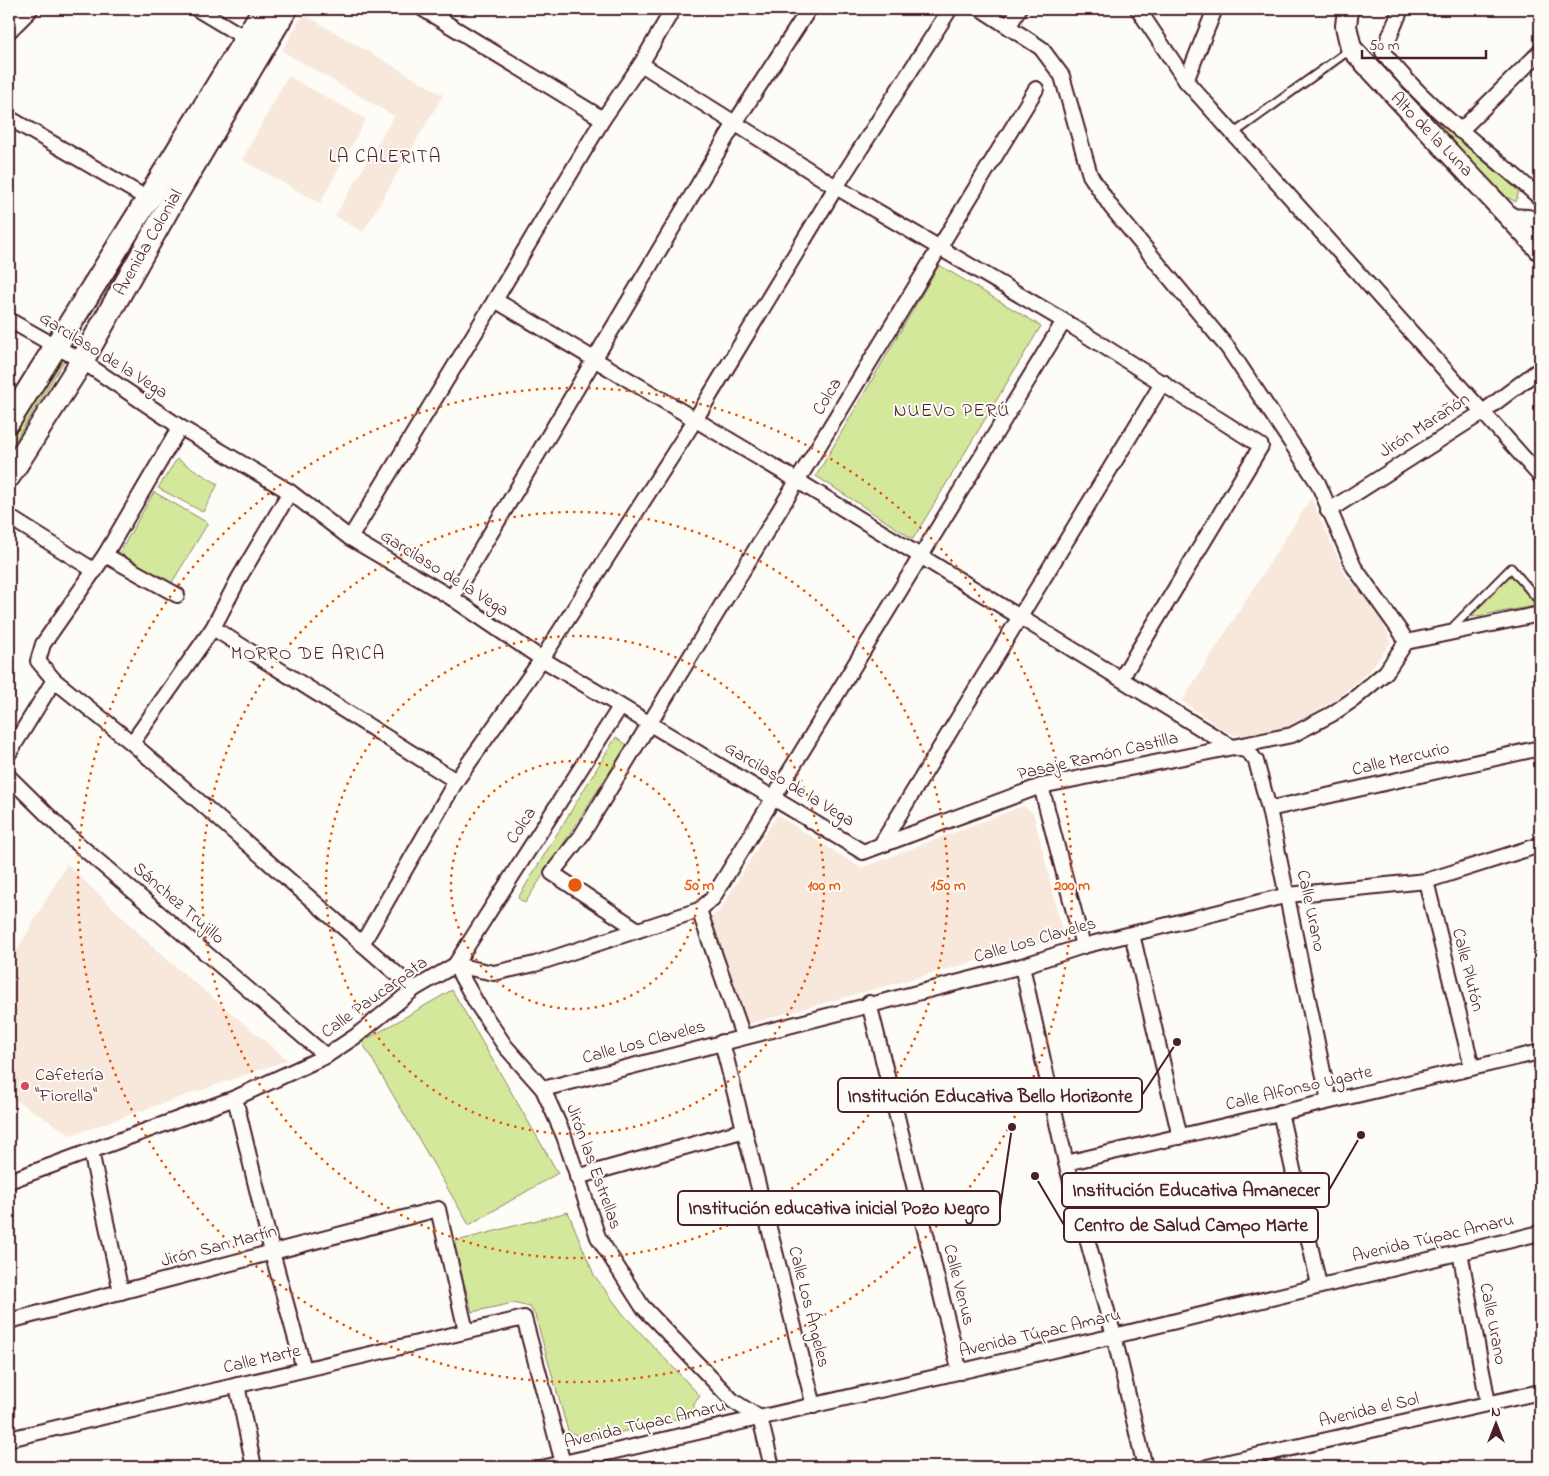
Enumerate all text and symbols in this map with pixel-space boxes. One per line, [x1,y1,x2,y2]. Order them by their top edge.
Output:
scale bar [1362,28,1485,60]
text: 50 m [1369,35,1400,57]
street label: Alto de la Luna [1384,87,1478,183]
district label: LA CALERITA [329,144,441,171]
street label: Avenida Colonial [108,185,190,301]
street label: Garcilaso de la Vega [33,306,173,407]
street label: Colca [807,373,849,421]
street label: Jirón Marañón [1375,387,1476,465]
district label: NUEVO PERÚ [894,398,1010,425]
street label: Garcilaso de la Vega [374,524,514,625]
district label: MORRO DE ARICA [231,641,385,668]
street label: Pasaje Ramón Castilla [1015,726,1181,788]
street label: Garcilaso de la Vega [718,736,859,835]
street label: Calle Mercurio [1350,736,1452,784]
street label: Colca [500,802,544,850]
street label: Sánchez Trujillo [126,857,230,951]
street label: Calle Urano [1289,868,1331,954]
text: 50 m [684,875,715,897]
text: 100 m [807,875,841,897]
text: 150 m [930,875,966,897]
text: 200 m [1053,875,1090,897]
centre of rings [566,876,584,894]
street label: Calle Los Claveles [971,911,1099,971]
street label: Calle Plutón [1444,926,1490,1015]
street label: Calle Paucarpata [316,950,434,1046]
street label: Calle Los Claveles [580,1014,708,1072]
street label: Calle Alfonso Ugarte [1223,1059,1376,1119]
place label: Cafetería "Fiorella" [35,1063,104,1110]
callout: Institución Educativa Bello Horizonte [838,1078,1142,1112]
marker: Cafetería "Fiorella" [19,1080,31,1092]
text: Institución Educativa Bello Horizonte [848,1084,1133,1111]
street label: Jirón las Estrellas [558,1101,628,1233]
callout: Institución Educativa Amanecer [1062,1173,1329,1207]
text: Institución Educativa Amanecer [1072,1178,1321,1205]
callout: Institución educativa inicial Pozo Negro [678,1191,1000,1225]
text: Institución educativa inicial Pozo Negro [688,1196,990,1225]
callout: Centro de Salud Campo Marte [1064,1208,1318,1242]
street label: Avenida Túpac Amaru [1350,1208,1516,1270]
text: Centro de Salud Campo Marte [1074,1213,1308,1240]
street label: Jirón San Martín [158,1219,280,1275]
street label: Calle Venus [935,1242,981,1328]
street label: Calle Los Ángeles [779,1244,836,1371]
street label: Calle Urano [1471,1281,1513,1367]
street label: Avenida Túpac Amaru [957,1303,1123,1365]
street label: Calle Marte [221,1338,304,1382]
street label: Avenida el Sol [1316,1387,1422,1435]
street label: Avenida Túpac Amaru [562,1394,728,1456]
north arrow [1472,1398,1522,1448]
text: N [1491,1402,1501,1423]

